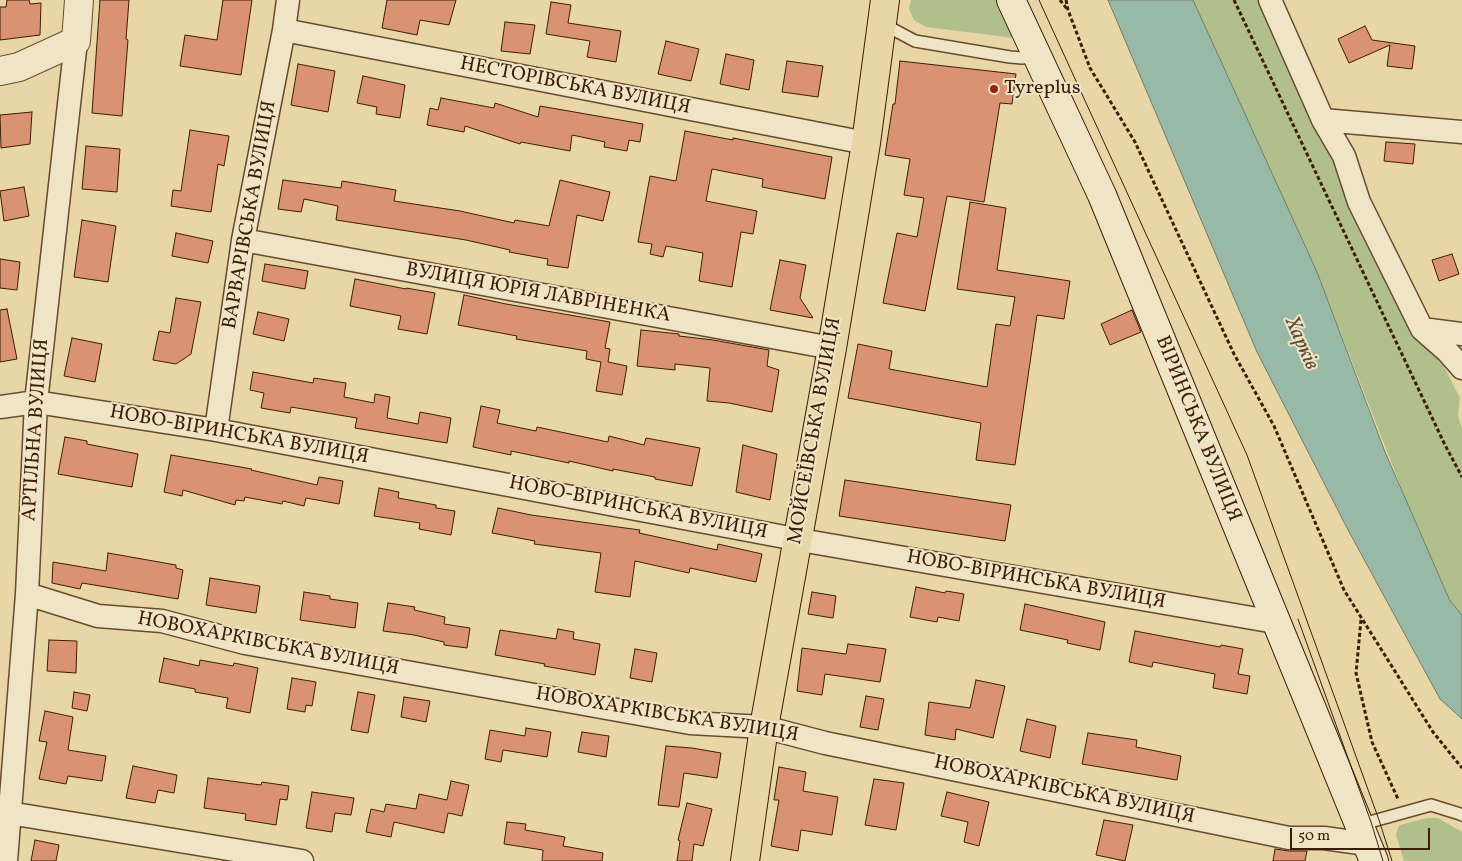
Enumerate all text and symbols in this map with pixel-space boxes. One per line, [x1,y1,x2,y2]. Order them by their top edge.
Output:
street label: НЕСТОРІВСЬКА ВУЛИЦЯ [458,53,692,121]
place label: Tyreplus [1004,77,1080,101]
marker: Tyreplus [988,83,1000,95]
street label: ВАРВАРІВСЬКА ВУЛИЦЯ [219,99,283,331]
street label: ВУЛИЦЯ ЮРІЯ ЛАВРІНЕНКА [404,259,672,329]
water label: Харків [1277,313,1323,375]
street label: МОЙСЕЇВСЬКА ВУЛИЦЯ [784,316,848,546]
street label: ВІРИНСЬКА ВУЛИЦЯ [1149,333,1245,525]
street label: АРТІЛЬНА ВУЛИЦЯ [19,338,55,522]
street label: НОВО-ВІРИНСЬКА ВУЛИЦЯ [107,401,371,471]
street label: НОВО-ВІРИНСЬКА ВУЛИЦЯ [507,472,769,546]
street label: НОВО-ВІРИНСЬКА ВУЛИЦЯ [904,546,1168,616]
street label: НОВОХАРКІВСЬКА ВУЛИЦЯ [135,608,401,682]
street label: НОВОХАРКІВСЬКА ВУЛИЦЯ [534,683,800,749]
street label: НОВОХАРКІВСЬКА ВУЛИЦЯ [931,752,1197,830]
scale bar [1292,818,1432,850]
text: 50 m [1298,826,1330,847]

